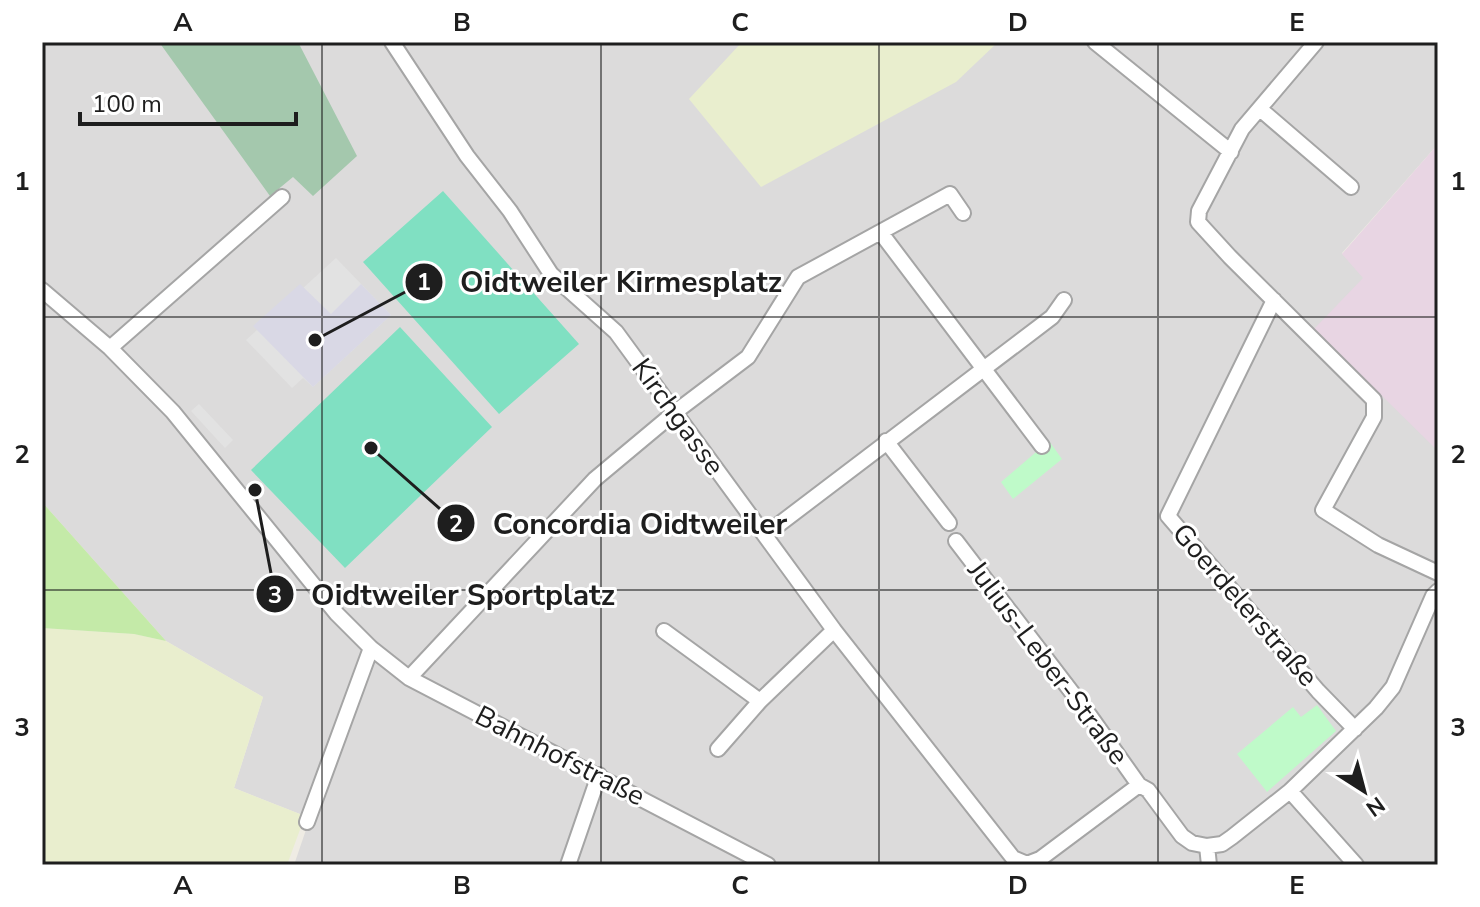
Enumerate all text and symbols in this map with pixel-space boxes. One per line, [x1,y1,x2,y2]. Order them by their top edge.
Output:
text: A [173,5,193,40]
text: B [453,5,471,40]
text: C [731,5,749,40]
text: D [1008,5,1028,40]
text: E [1289,5,1305,40]
scale bar [80,76,296,126]
text: 100 m [92,88,162,120]
text: 1 [14,164,30,199]
text: 1 [1450,164,1466,199]
callout: Oidtweiler Kirmesplatz [404,255,798,309]
text: Oidtweiler Kirmesplatz [460,262,782,303]
text: 1 [417,266,431,298]
street label: Kirchgasse [623,351,733,483]
text: 2 [14,437,30,472]
text: 2 [1450,437,1466,472]
callout: Concordia Oidtweiler [436,496,803,550]
text: Concordia Oidtweiler [493,504,788,545]
text: 2 [449,508,463,540]
street label: Goerdelerstraße [1163,515,1327,695]
street label: Julius-Leber-Straße [958,552,1137,773]
callout: Oidtweiler Sportplatz [255,567,631,621]
text: Oidtweiler Sportplatz [311,575,615,616]
text: 3 [268,579,282,611]
street label: Bahnhofstraße [468,697,652,815]
text: 3 [14,710,30,745]
text: 3 [1450,710,1466,745]
north arrow [1324,751,1404,831]
text: N [1360,789,1391,823]
text: A [173,868,193,903]
text: B [453,868,471,903]
text: C [731,868,749,903]
text: D [1008,868,1028,903]
text: E [1289,868,1305,903]

